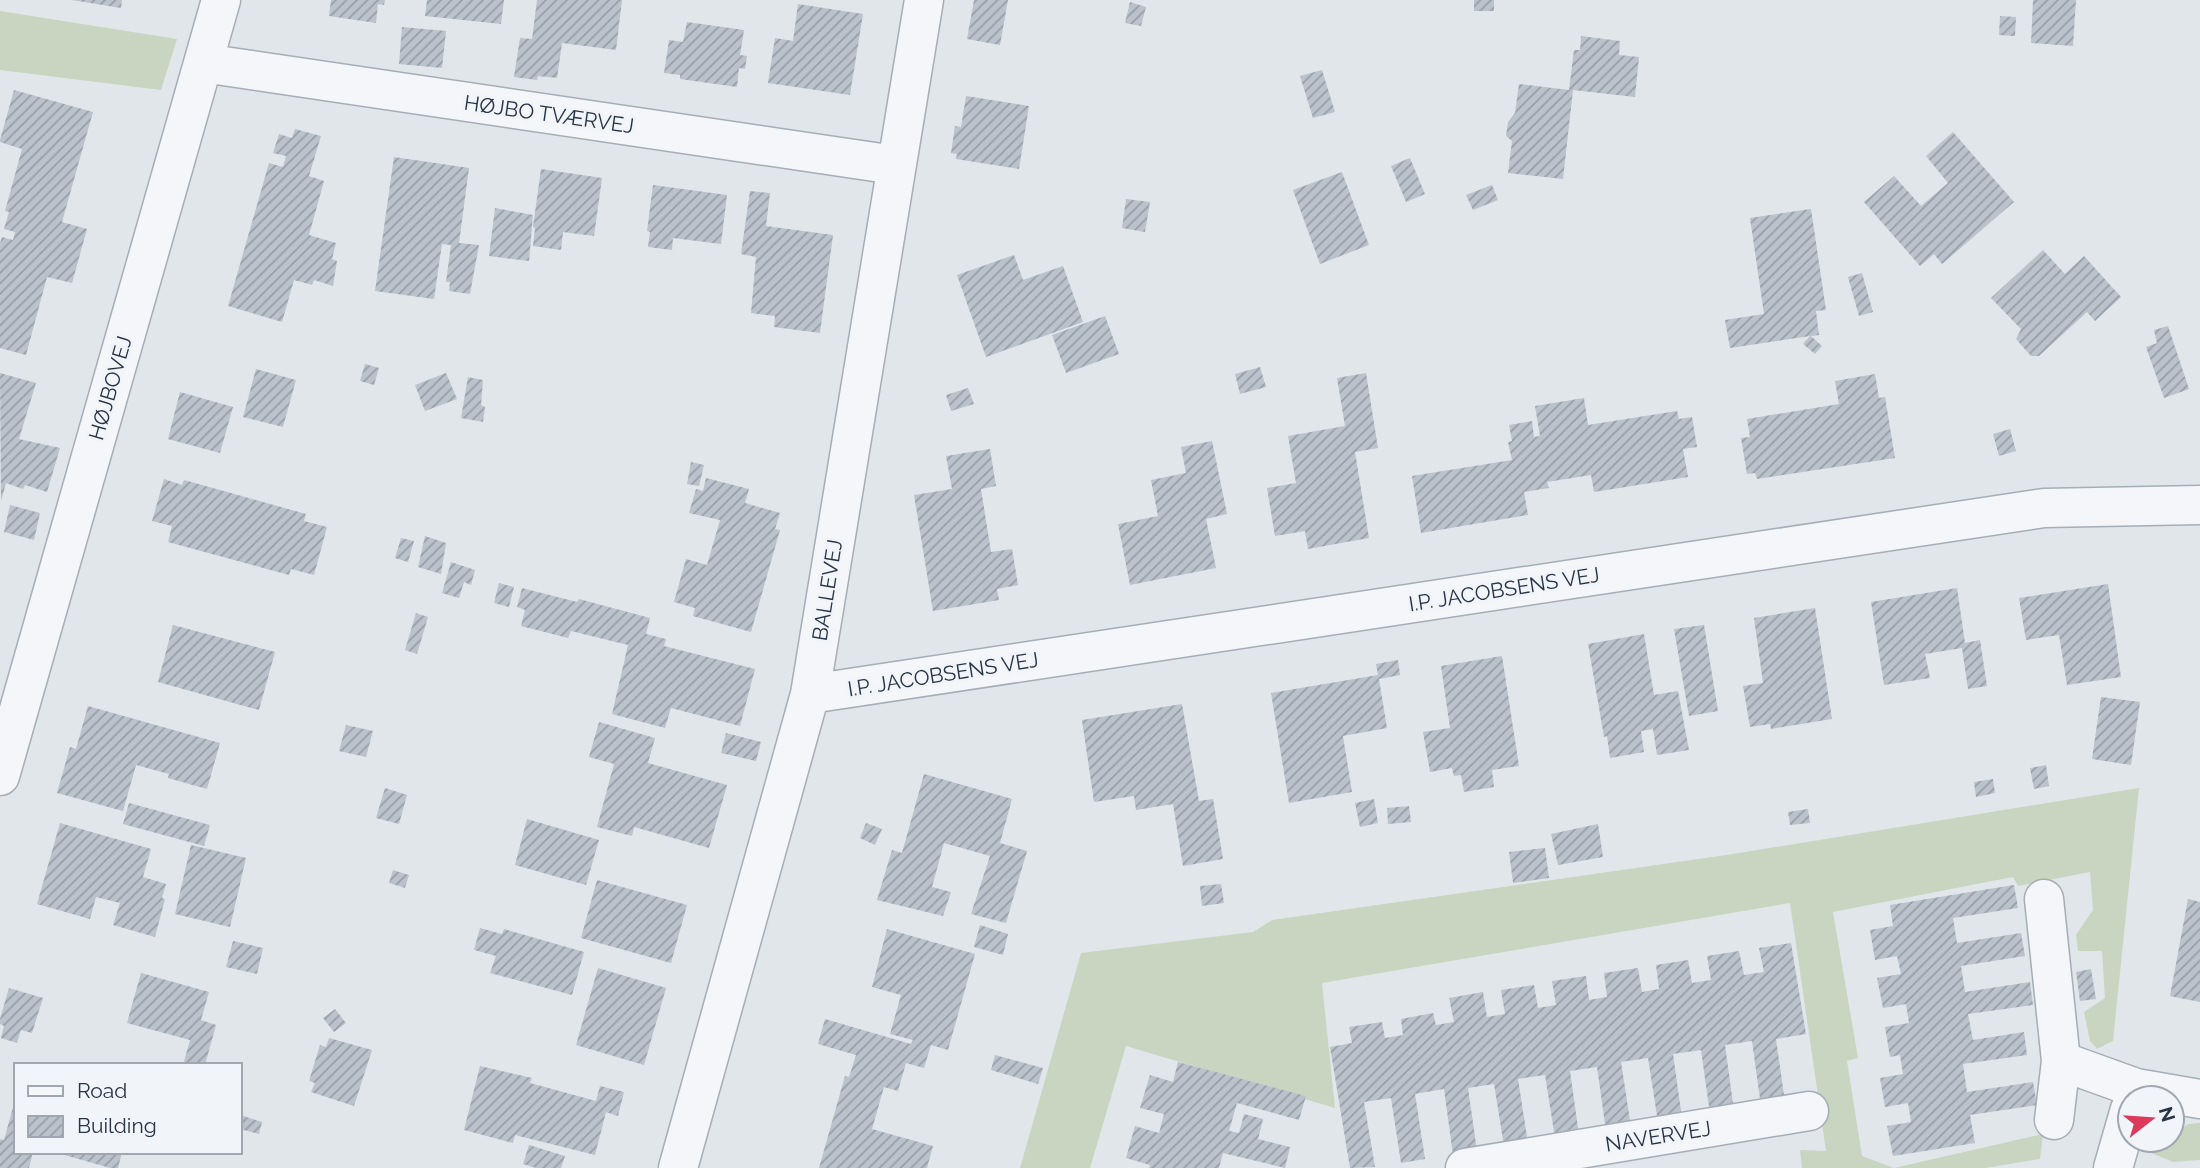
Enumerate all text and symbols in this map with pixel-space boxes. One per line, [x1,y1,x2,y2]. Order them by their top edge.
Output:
street label: HØJBO TVÆRVEJ [462,90,636,138]
street label: HØJBOVEJ [83,333,137,443]
street label: BALLEVEJ [807,538,847,642]
street label: I.P. JACOBSENS VEJ [1407,562,1601,616]
street label: I.P. JACOBSENS VEJ [846,647,1040,701]
legend [14,1063,242,1154]
text: Road [77,1078,127,1103]
north arrow [2116,1084,2186,1154]
text: N [2155,1104,2180,1124]
text: Building [77,1113,157,1138]
street label: NAVERVEJ [1603,1115,1713,1157]

